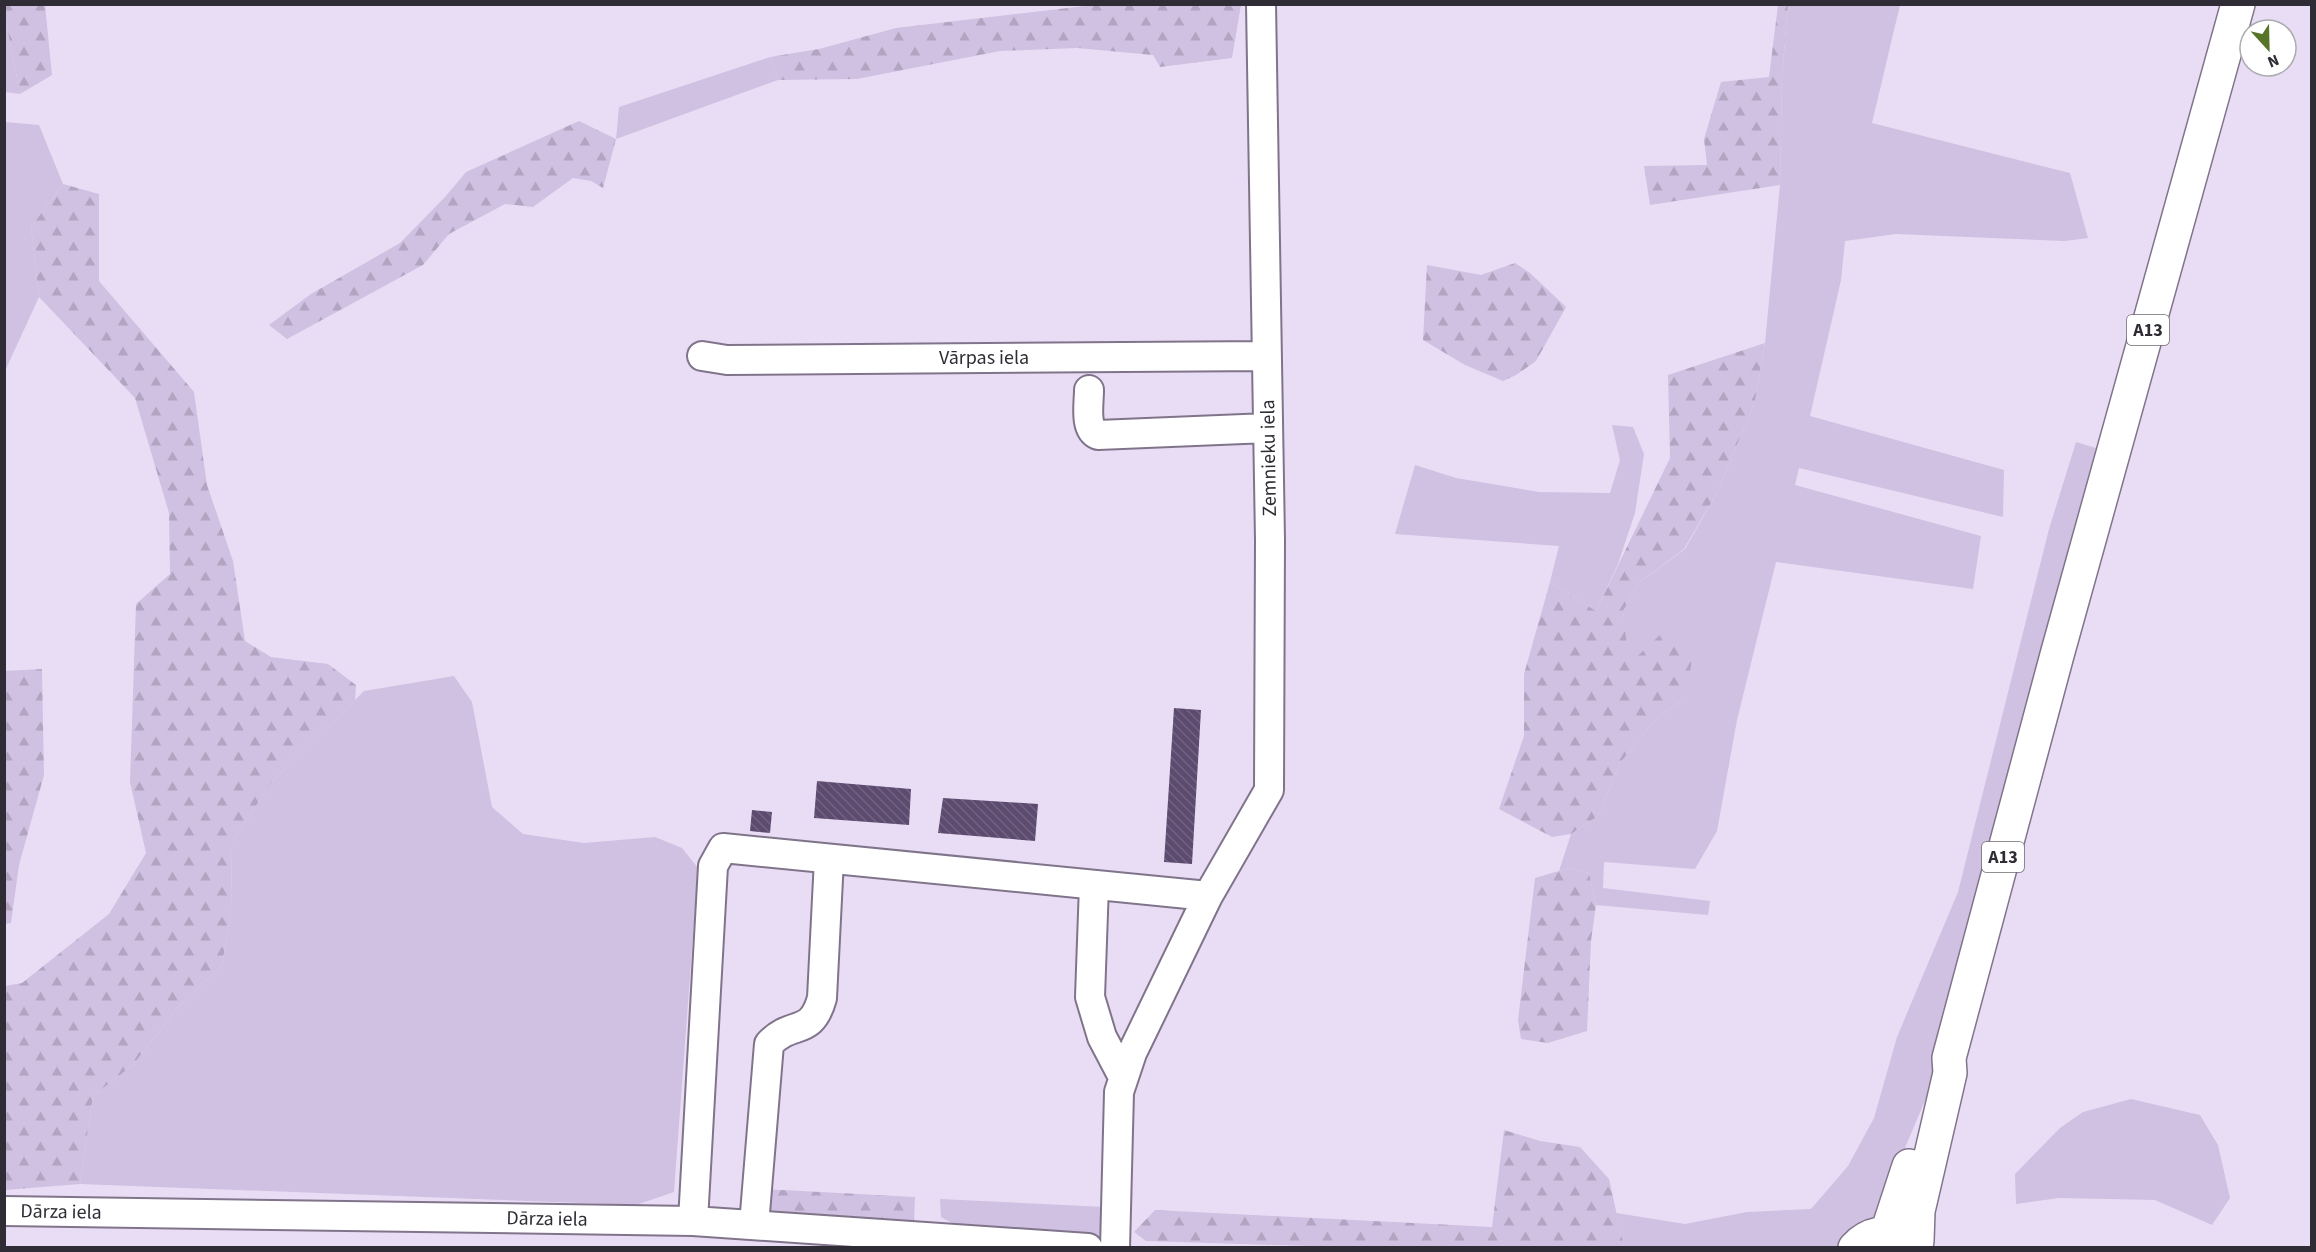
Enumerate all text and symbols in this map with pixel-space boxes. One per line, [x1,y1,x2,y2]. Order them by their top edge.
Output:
north arrow [2238,18,2298,78]
text: N [2264,49,2282,73]
road number: A13 [2127,315,2169,345]
street label: Vārpas iela [939,344,1029,372]
street label: Zemnieku iela [1254,399,1284,517]
road number: A13 [1982,842,2024,872]
street label: Dārza iela [20,1197,102,1227]
street label: Dārza iela [506,1204,588,1234]

